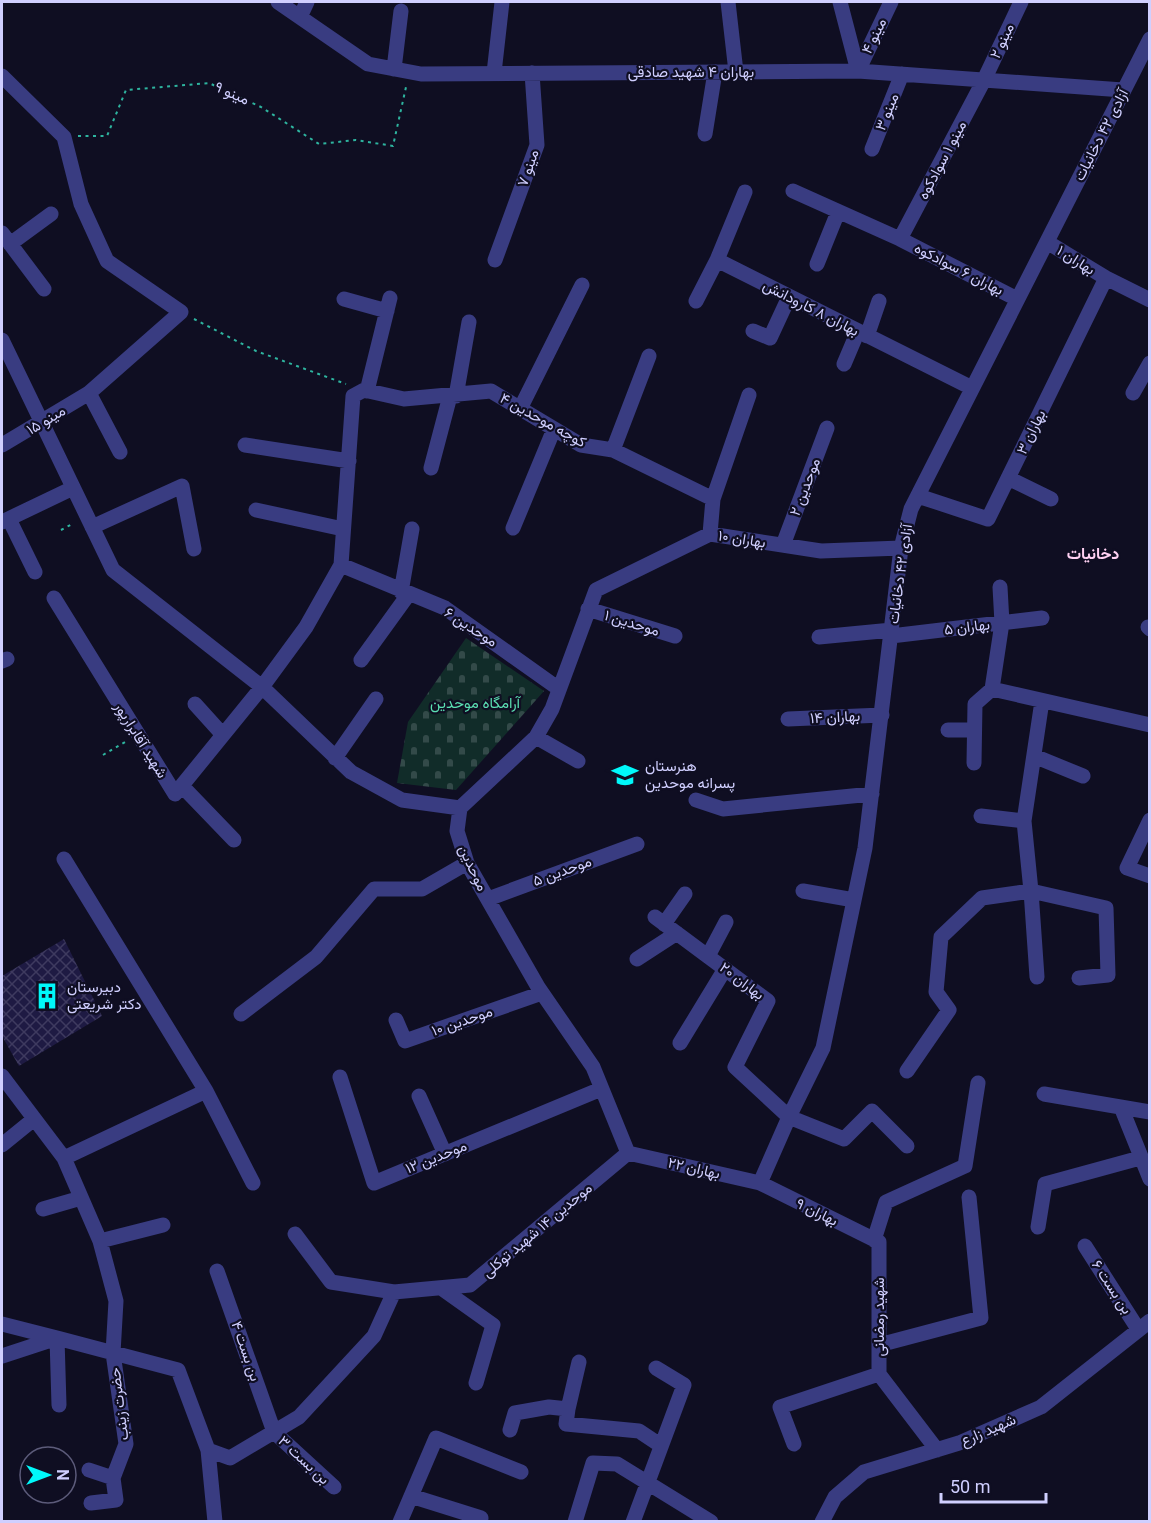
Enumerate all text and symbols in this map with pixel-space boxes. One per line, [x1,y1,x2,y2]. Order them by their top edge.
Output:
street label: مینو ۴ [858,15,890,57]
street label: مینو ۲ [986,21,1018,61]
street label: بهاران ۴ شهید صادقی [628,63,754,82]
street label: مینو ۹ [212,77,252,109]
street label: آزادی ۴۲ دخانیات [1070,85,1133,184]
street label: مینو ۳ [871,91,903,133]
street label: مینو ۱ سوادکوه [914,118,970,202]
street label: مینو ۷ [513,147,543,189]
street label: بهاران ۶ سوادکوه [911,239,1007,299]
street label: بهاران ۱ [1054,241,1098,279]
street label: بهاران ۸ کارودانش [759,276,862,341]
street label: کوچه موحدین ۴ [496,389,590,452]
street label: مینو ۱۵ [23,401,69,439]
street label: بهاران ۳ [1013,407,1049,457]
street label: موحدین ۲ [786,456,825,519]
street label: آزادی ۴۲ دخانیات [884,521,917,625]
street label: بهاران ۱۰ [717,526,767,552]
district label: دخانیات [1067,544,1119,563]
street label: موحدین ۶ [441,603,501,652]
street label: موحدین ۱ [602,606,662,641]
street label: بهاران ۵ [943,615,991,639]
park label: آرامگاه موحدین [430,694,522,713]
street label: شهید آقابرارپور [109,698,172,782]
street label: بهاران ۱۴ [809,707,861,727]
place label: هنرستان پسرانه موحدین [645,757,735,793]
school or university icon: هنرستان پسرانه موحدین [610,760,640,790]
street label: موحدین [454,842,491,894]
street label: موحدین ۵ [530,852,594,891]
street label: بهاران ۲۰ [716,958,768,1004]
place label: دبیرستان دکتر شریعتی [67,978,142,1014]
building icon: دبیرستان دکتر شریعتی [32,981,62,1011]
street label: موحدین ۱۰ [429,1002,495,1041]
street label: موحدین ۱۲ [403,1137,470,1178]
street label: بهاران ۲۲ [666,1153,722,1183]
street label: موحدین ۱۴ شهید توکلی [478,1179,596,1282]
street label: بهاران ۹ [793,1194,841,1230]
street label: بن بست ۶ [1087,1257,1136,1318]
street label: شهید رمضانی [870,1277,889,1357]
street label: بن بست ۴ [226,1319,265,1384]
street label: حضرت زینب [106,1367,132,1441]
street label: شهید زارع [958,1410,1019,1452]
street label: بن بست ۳ [274,1432,333,1489]
north arrow [18,1445,78,1505]
scale bar [941,1466,1046,1504]
text: N [53,1469,72,1481]
text: 50 m [950,1476,990,1497]

